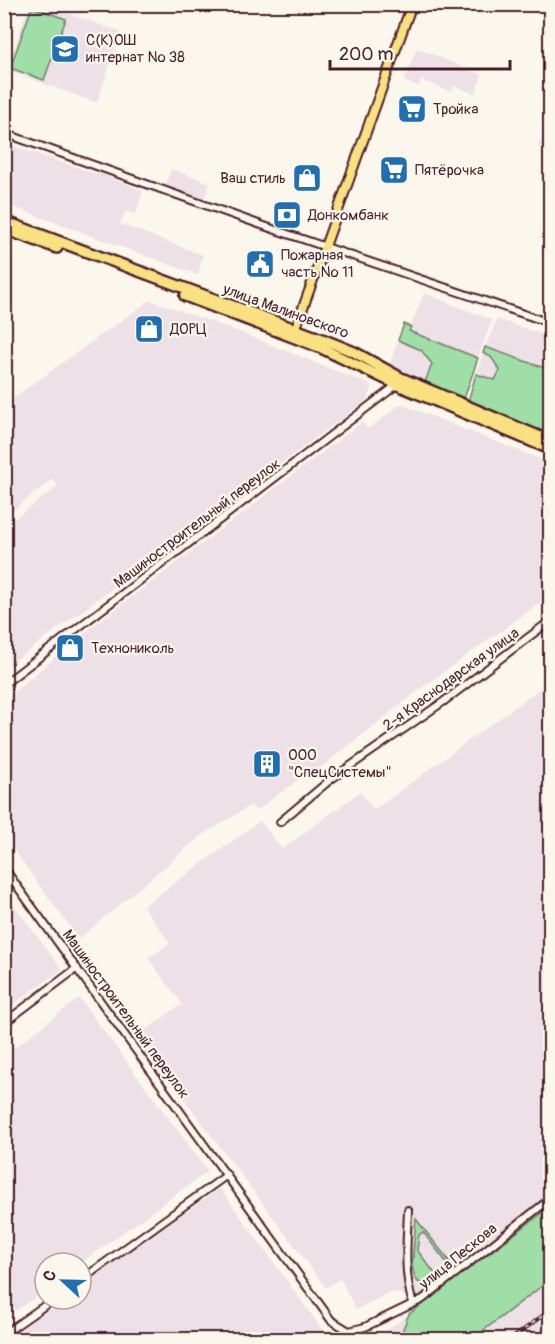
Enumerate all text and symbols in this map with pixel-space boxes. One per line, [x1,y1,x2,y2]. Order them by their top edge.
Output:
place label: С(К)ОШ интернат № 38 [86,31,185,67]
school or university icon: С(К)ОШ интернат № 38 [49,33,81,65]
scale bar [330,33,510,71]
text: 200 m [339,43,394,66]
supermarket icon: Тройка [396,93,428,125]
place label: Тройка [433,100,478,119]
supermarket icon: Пятёрочка [378,154,410,186]
place label: Пятёрочка [415,161,484,180]
shop icon: Ваш стиль [291,162,323,194]
place label: Ваш стиль [220,169,286,188]
bank icon: Донкомбанк [271,199,303,231]
place label: Донкомбанк [307,206,389,225]
place label: Пожарная часть № 11 [281,246,354,282]
public building icon: Пожарная часть № 11 [244,248,276,280]
street label: улица Малиновского [219,280,351,343]
shop icon: ДОРЦ [133,313,165,345]
place label: ДОРЦ [169,320,207,339]
street label: Машиностроительный переулок [110,454,285,592]
street label: 2-я Краснодарская улица [379,624,523,735]
shop icon: Технониколь [54,632,86,664]
place label: Технониколь [91,639,175,658]
place label: ООО "СпецСистемы" [288,746,392,782]
building icon: ООО "СпецСистемы" [251,748,283,780]
street label: Машиностроительный переулок [58,926,193,1103]
street label: улица Пескова [415,1219,501,1294]
north arrow [33,1251,93,1311]
text: С [39,1267,61,1284]

